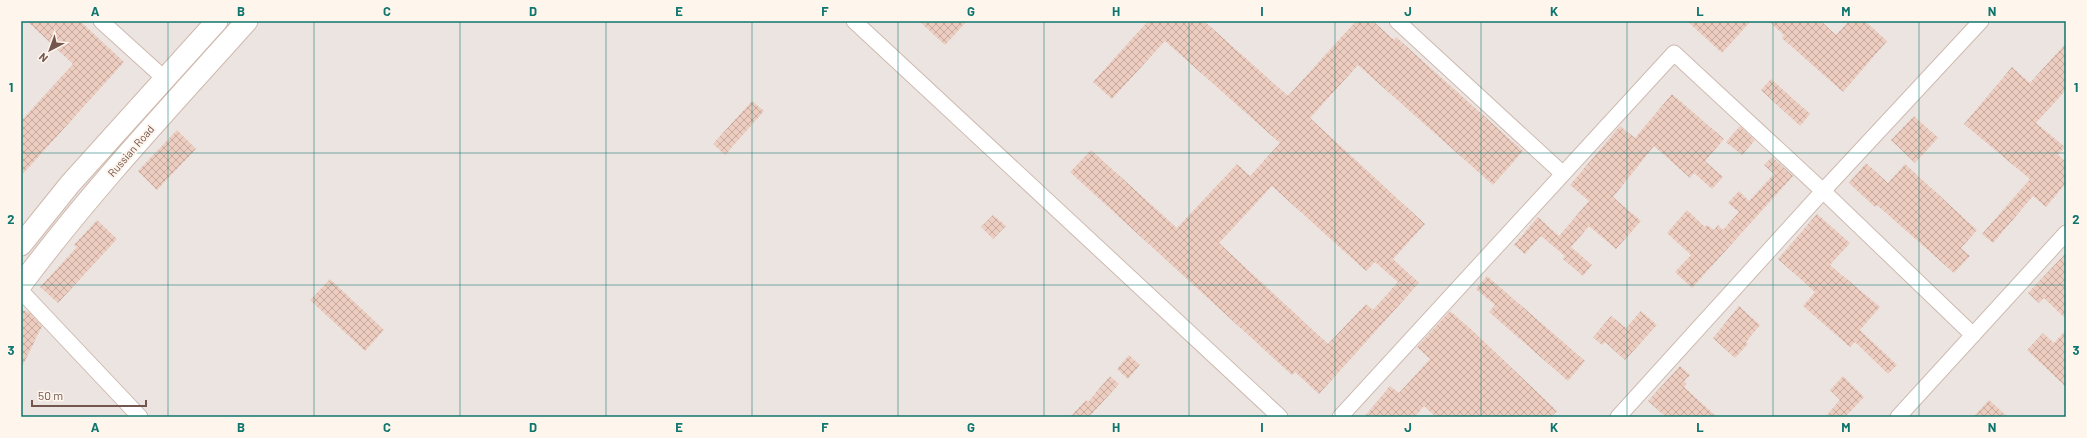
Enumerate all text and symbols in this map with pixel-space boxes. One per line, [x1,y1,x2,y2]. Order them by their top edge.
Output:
text: A [91,3,100,19]
text: B [237,3,245,19]
text: C [383,3,391,19]
text: D [529,3,537,19]
text: E [675,3,683,19]
text: F [821,3,829,19]
text: G [967,3,975,19]
text: H [1112,3,1120,19]
text: I [1260,3,1264,19]
text: J [1404,3,1412,19]
text: K [1550,3,1558,19]
text: L [1696,3,1704,19]
text: M [1841,3,1851,19]
text: N [1988,3,1996,19]
north arrow [30,30,70,70]
text: N [36,51,50,65]
text: 1 [9,79,13,95]
text: 1 [2074,79,2078,95]
street label: Russian Road [105,122,156,179]
text: 2 [7,211,15,227]
text: 2 [2072,211,2080,227]
text: 3 [7,342,15,358]
text: 3 [2072,342,2080,358]
scale bar [32,382,146,408]
text: 50 m [38,388,63,402]
text: A [91,419,100,435]
text: B [237,419,245,435]
text: C [383,419,391,435]
text: D [529,419,537,435]
text: E [675,419,683,435]
text: F [821,419,829,435]
text: G [967,419,975,435]
text: H [1112,419,1120,435]
text: I [1260,419,1264,435]
text: J [1404,419,1412,435]
text: K [1550,419,1558,435]
text: L [1696,419,1704,435]
text: M [1841,419,1851,435]
text: N [1988,419,1996,435]

